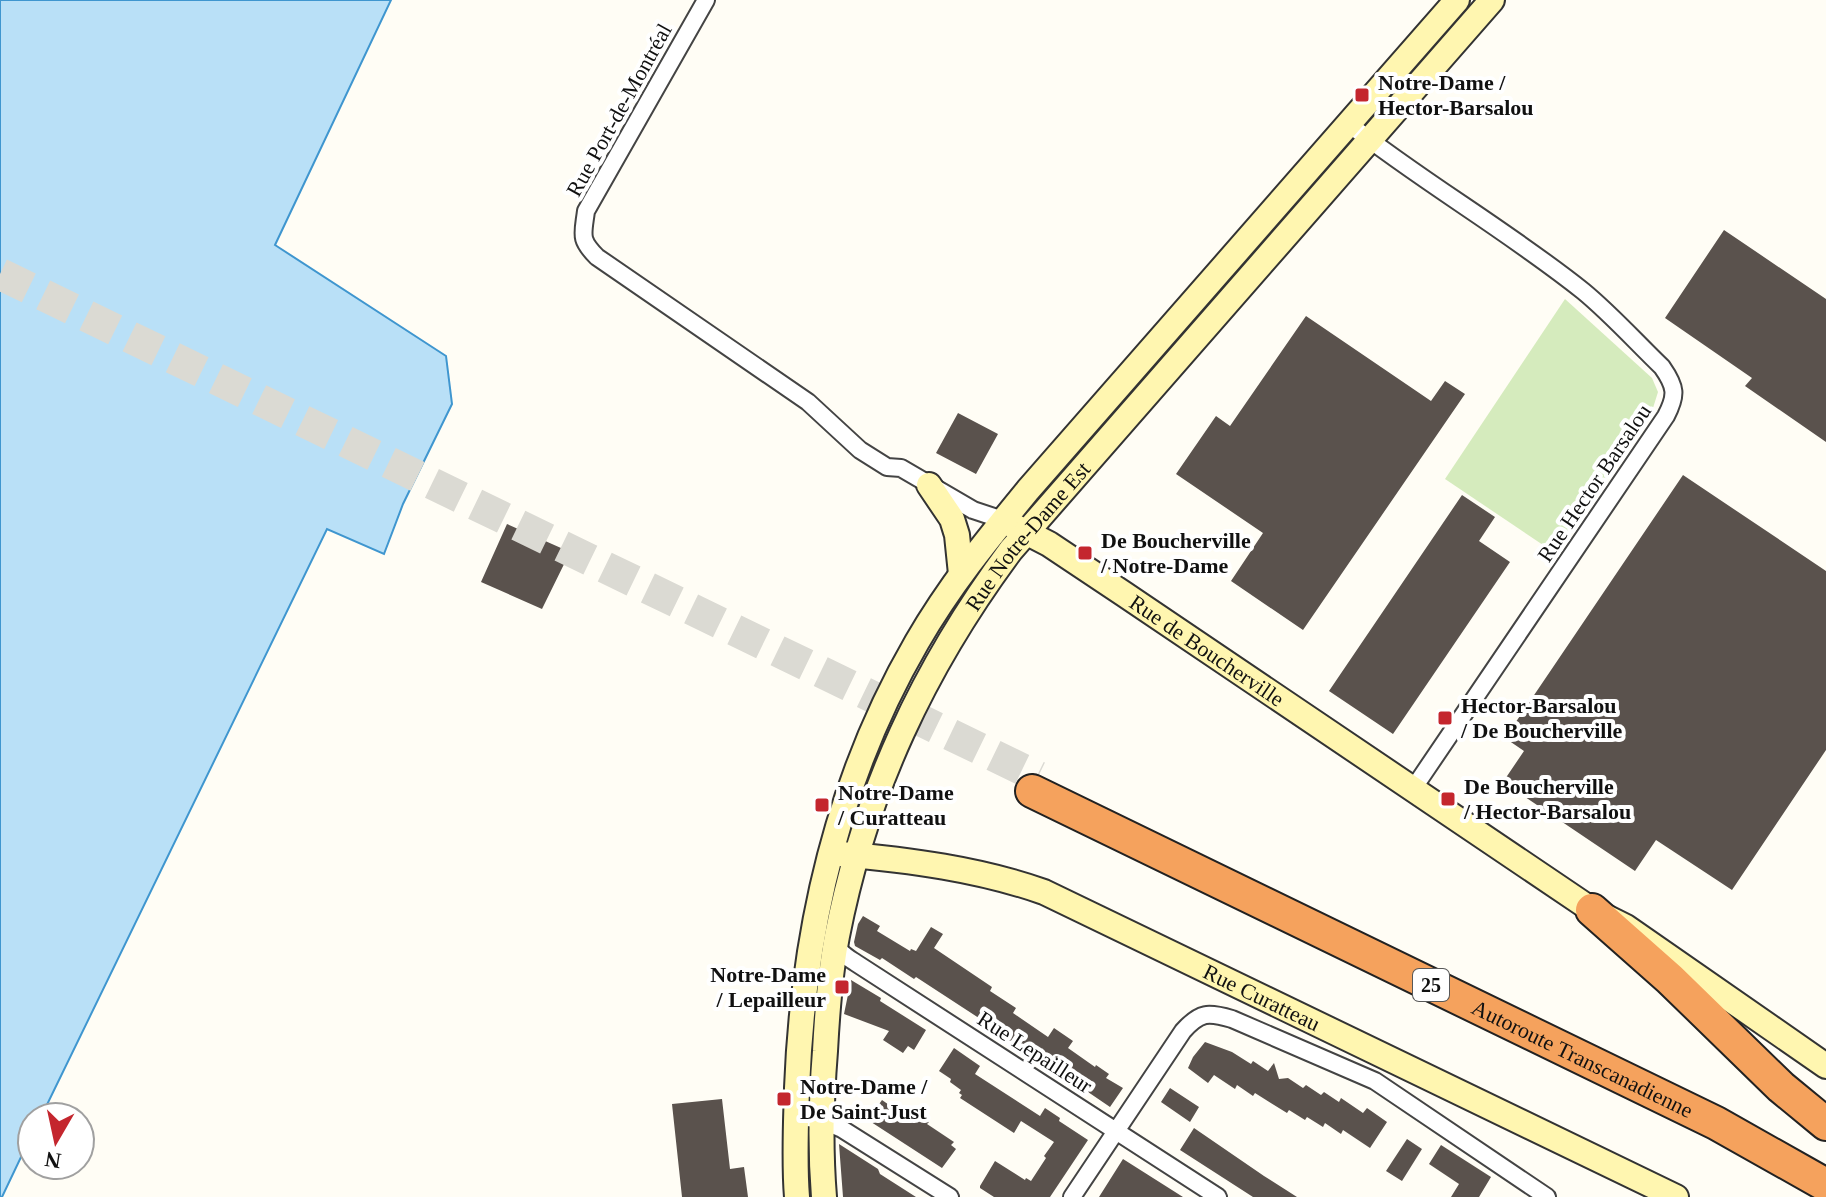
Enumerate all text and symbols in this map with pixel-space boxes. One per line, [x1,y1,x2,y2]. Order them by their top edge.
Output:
street label: Rue Port-de-Montréal [561,19,677,201]
place label: Notre-Dame / Hector-Barsalou [1378,70,1534,120]
marker: Notre-Dame / Hector-Barsalou [1353,86,1371,104]
street label: Rue Hector Barsalou [1532,400,1656,566]
street label: Rue Notre-Dame Est [960,456,1095,615]
place label: De Boucherville / Notre-Dame [1100,528,1251,578]
marker: De Boucherville / Notre-Dame [1076,544,1094,562]
street label: Rue de Boucherville [1125,589,1289,711]
place label: Hector-Barsalou / De Boucherville [1460,693,1623,743]
marker: Hector-Barsalou / De Boucherville [1436,709,1454,727]
place label: De Boucherville / Hector-Barsalou [1463,774,1631,824]
place label: Notre-Dame / Curatteau [837,780,954,830]
marker: De Boucherville / Hector-Barsalou [1439,790,1457,808]
marker: Notre-Dame / Curatteau [813,796,831,814]
street label: Rue Curatteau [1199,958,1324,1036]
place label: Notre-Dame / Lepailleur [710,962,826,1012]
road number: 25 [1413,969,1449,1001]
marker: Notre-Dame / Lepailleur [833,978,851,996]
street label: Autoroute Transcanadienne [1468,994,1697,1122]
street label: Rue Lepailleur [973,1006,1097,1099]
place label: Notre-Dame / De Saint-Just [800,1074,928,1124]
marker: Notre-Dame / De Saint-Just [775,1090,793,1108]
north arrow [16,1101,96,1181]
text: N [43,1147,63,1174]

